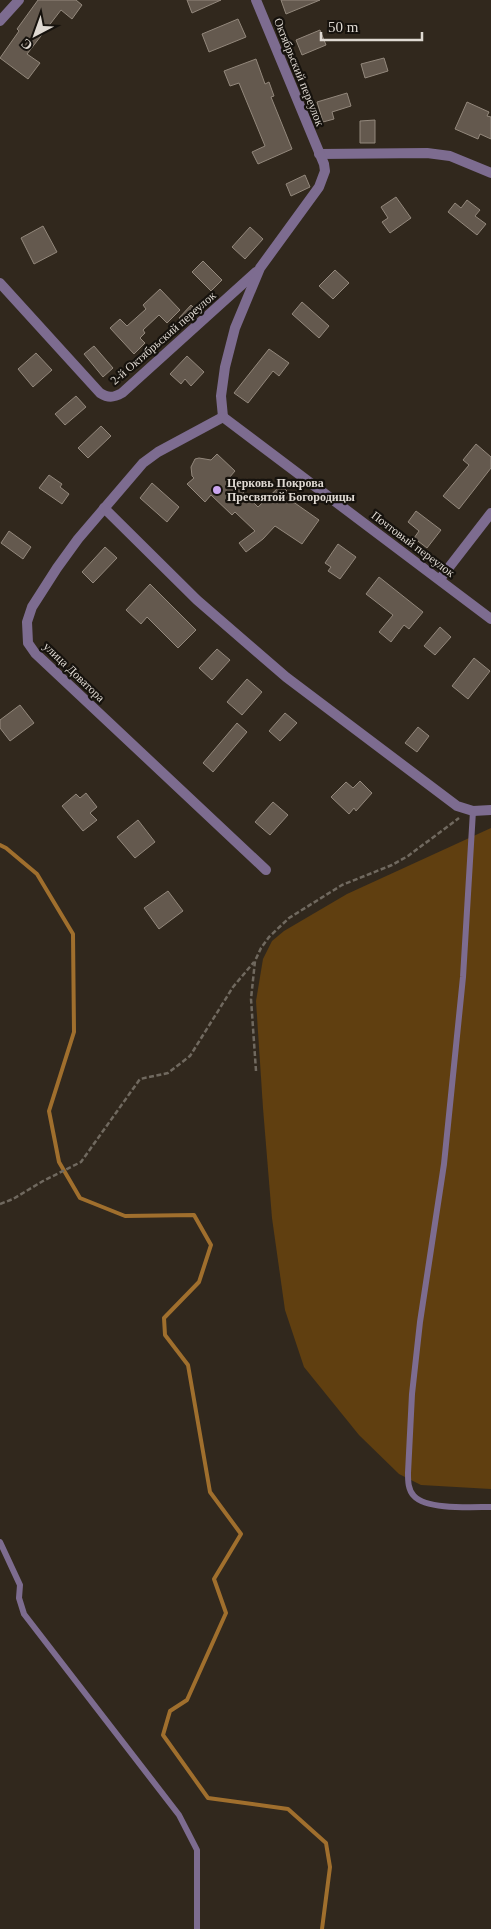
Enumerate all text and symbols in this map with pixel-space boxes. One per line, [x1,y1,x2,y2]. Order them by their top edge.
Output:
north arrow [10,10,60,60]
scale bar [321,10,422,42]
street label: Октябрьский переулок [271,16,327,128]
text: 50 m [328,19,359,35]
text: С [18,35,36,53]
street label: 2-й Октябрьский переулок [107,288,219,388]
place label: Церковь Покрова Пресвятой Богородицы [227,476,356,504]
marker: Церковь Покрова Пресвятой Богородицы [211,484,223,496]
street label: Почтовый переулок [369,508,458,580]
street label: улица Доватора [40,639,108,705]

